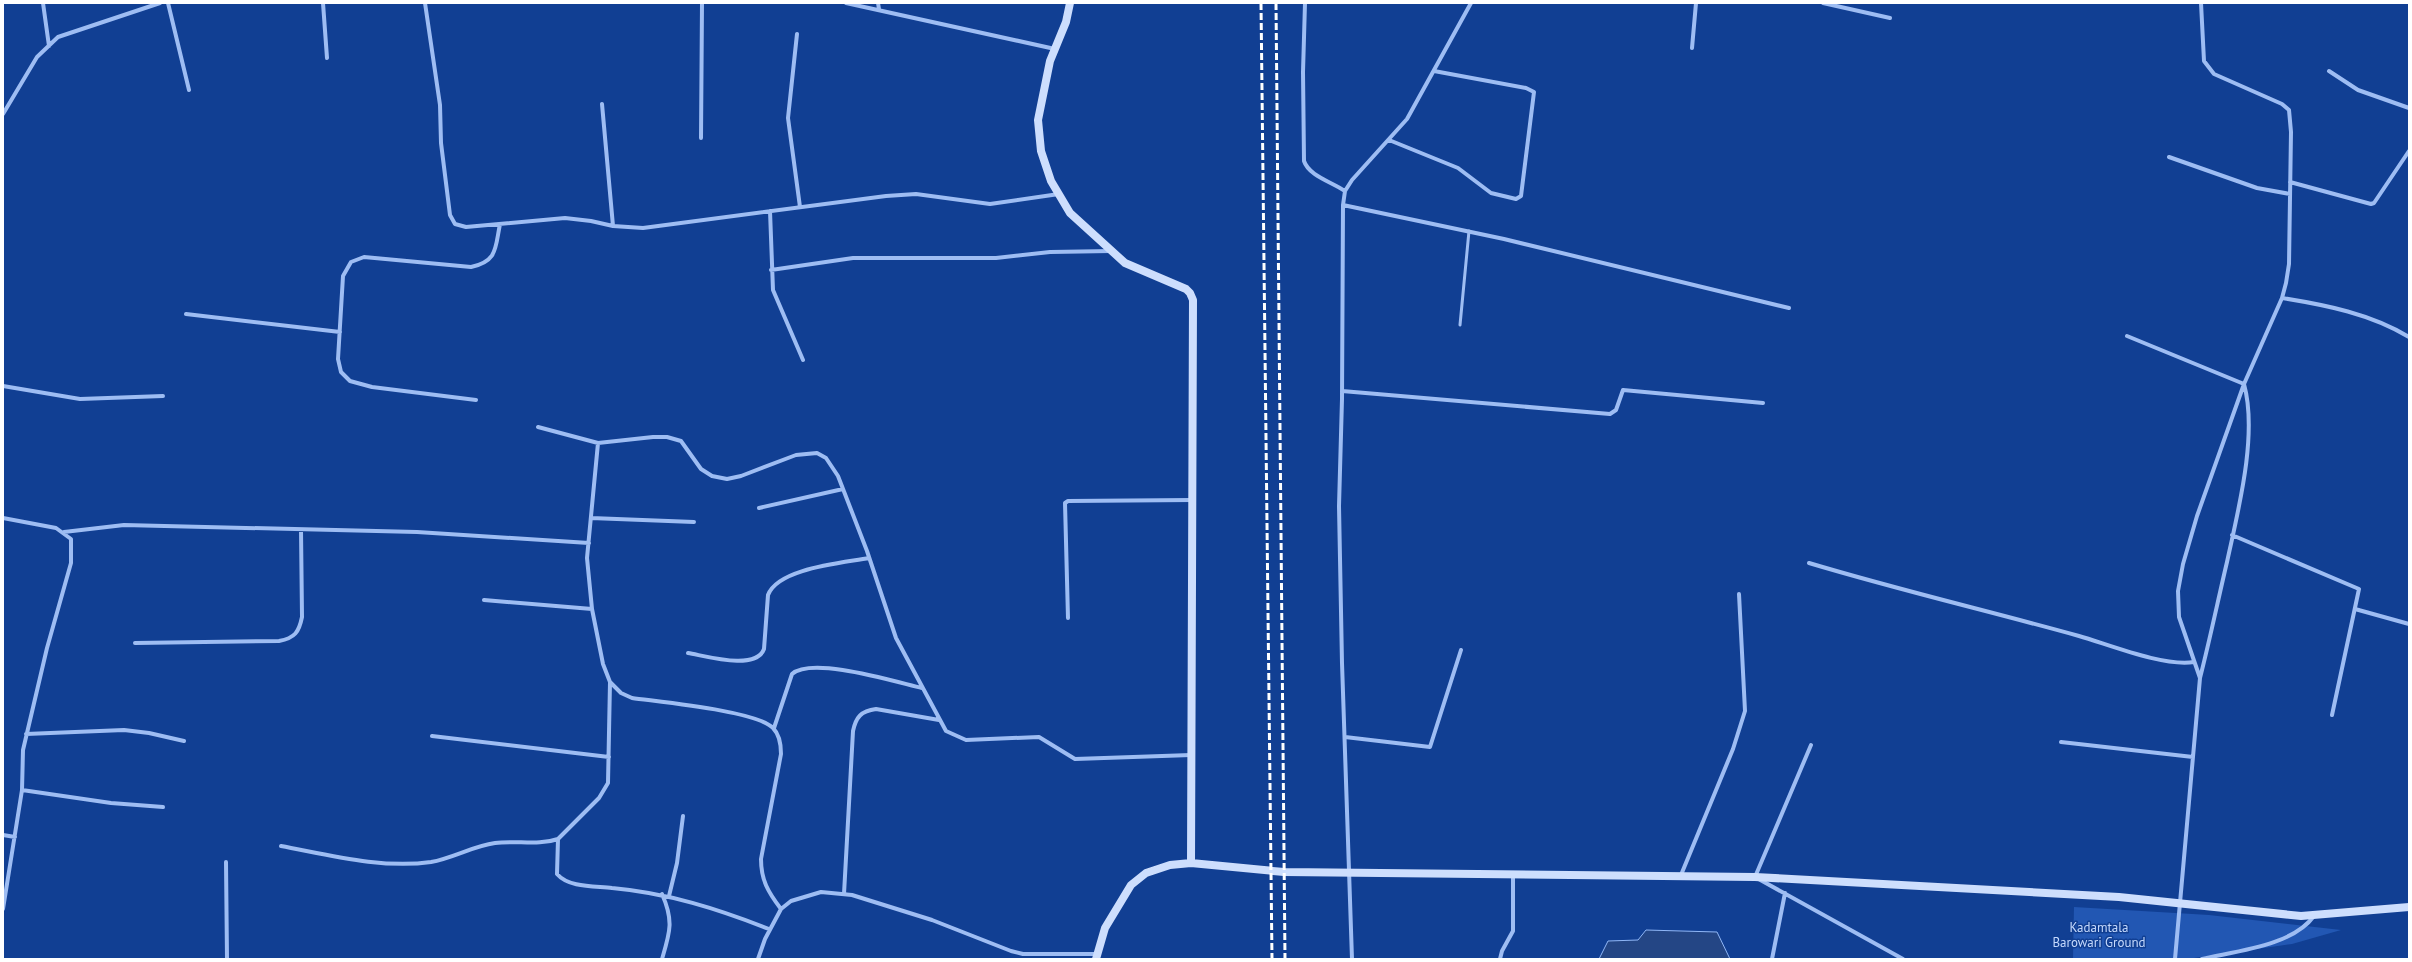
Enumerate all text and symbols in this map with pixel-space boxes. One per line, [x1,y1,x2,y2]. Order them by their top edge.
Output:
park label: Kadamtala Barowari Ground [2052,919,2146,951]

